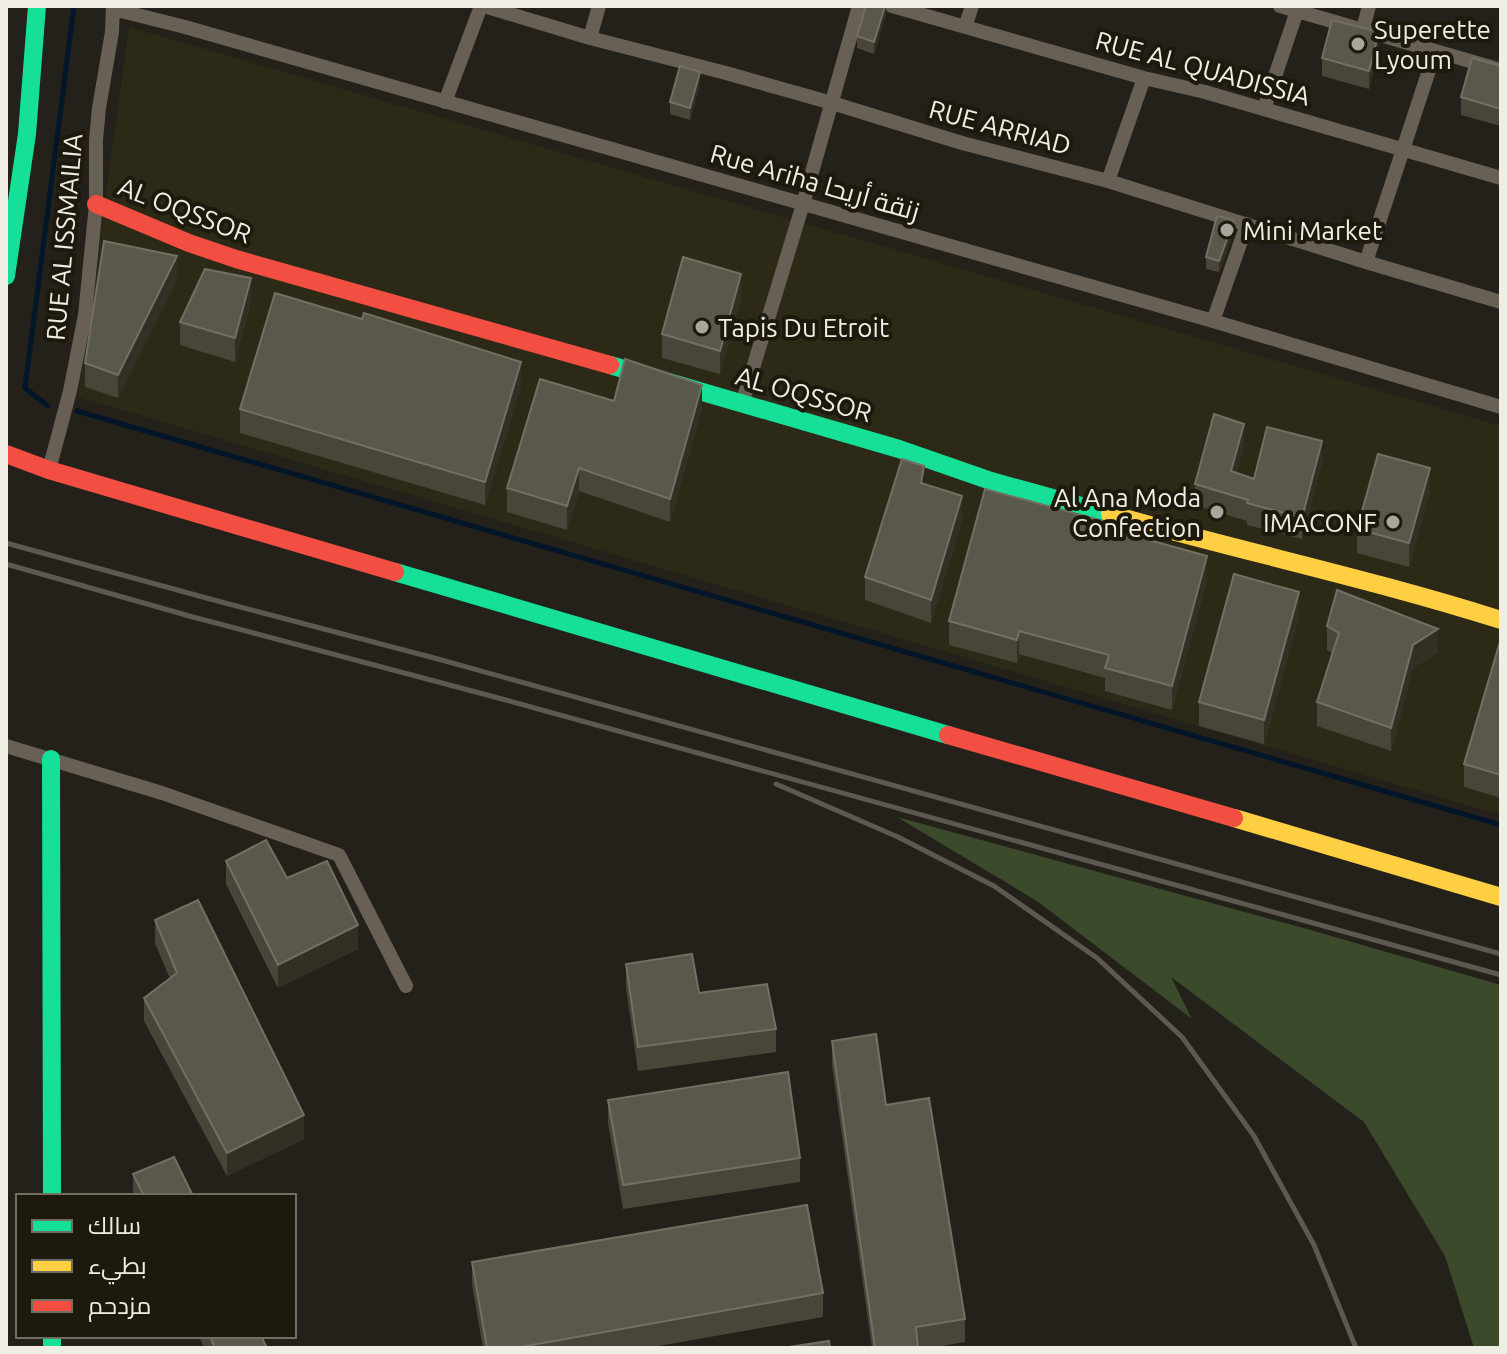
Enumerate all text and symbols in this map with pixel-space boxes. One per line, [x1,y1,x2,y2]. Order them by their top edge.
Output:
place label: Superette Lyoum [1374,15,1491,74]
street label: RUE AL QUADISSIA [1092,25,1314,111]
marker: Superette Lyoum [1349,35,1367,53]
street label: RUE ARRIAD [926,94,1074,160]
street label: RUE AL ISSMAILIA [41,132,87,342]
street label: Rue Ariha زنقة أريحا [707,136,923,227]
street label: AL OQSSOR [114,171,256,249]
place label: Mini Market [1243,216,1382,245]
marker: Mini Market [1218,221,1236,239]
place label: Tapis Du Etroit [718,313,889,342]
marker: Tapis Du Etroit [693,318,711,336]
street label: AL OQSSOR [733,361,875,427]
place label: Al Ana Moda Confection [1054,483,1201,542]
marker: Al Ana Moda Confection [1208,503,1226,521]
place label: IMACONF [1263,508,1377,537]
marker: IMACONF [1384,513,1402,531]
legend [16,1194,296,1338]
text: سالك [88,1212,141,1239]
text: بطيء [88,1252,147,1285]
text: مزدحم [88,1292,151,1322]

